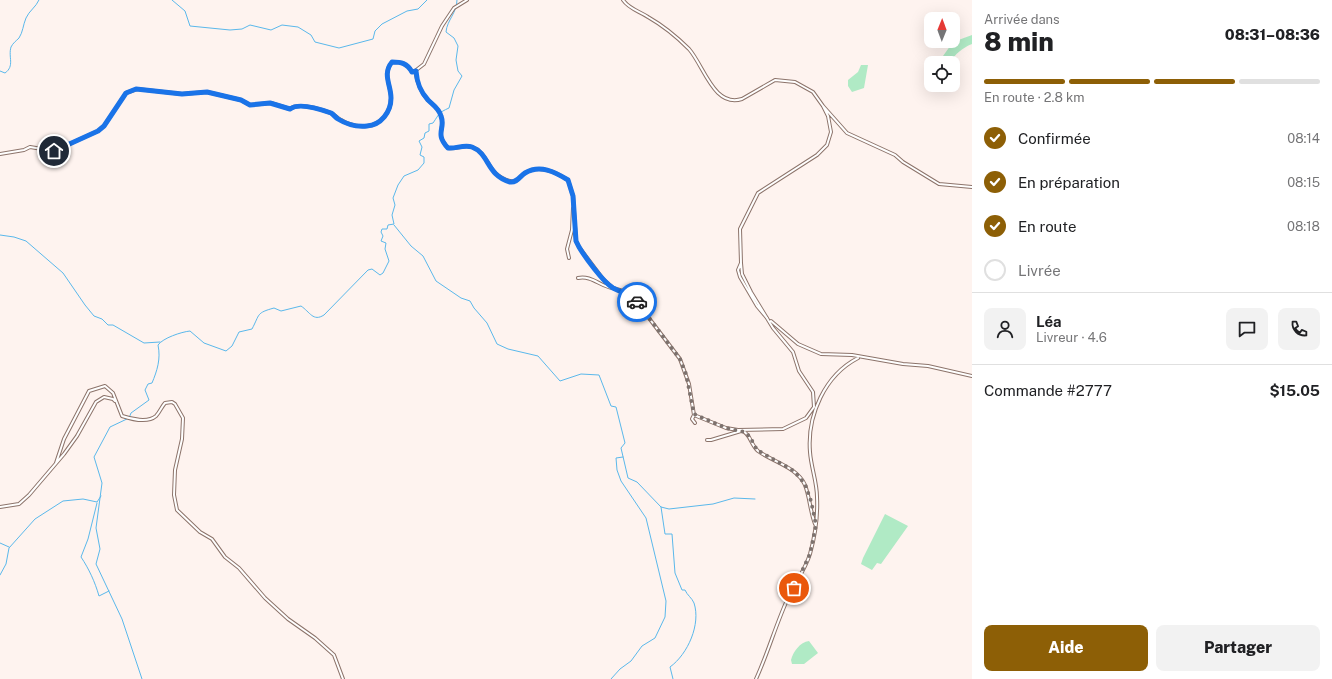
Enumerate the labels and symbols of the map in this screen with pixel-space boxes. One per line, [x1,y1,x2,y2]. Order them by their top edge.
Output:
north arrow [924,12,960,48]
pin [37,134,71,168]
courier [617,282,657,322]
pin [777,571,811,605]

